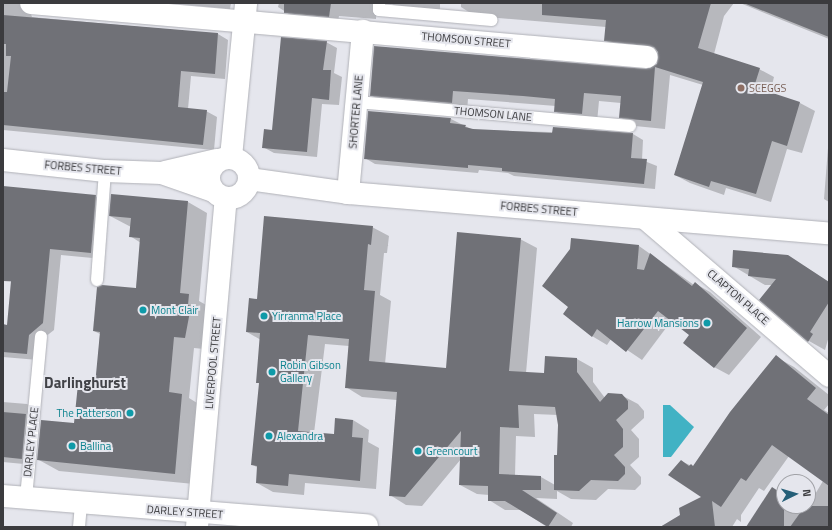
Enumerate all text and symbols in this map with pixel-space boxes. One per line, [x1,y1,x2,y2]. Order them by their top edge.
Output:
street label: THOMSON STREET [421,30,511,50]
street label: SHORTER LANE [346,75,366,149]
place label: SCEGGS [749,81,786,95]
marker: SCEGGS [736,83,746,93]
street label: THOMSON LANE [454,104,532,124]
street label: FORBES STREET [44,158,122,178]
street label: FORBES STREET [500,199,578,219]
street label: CLAPTON PLACE [705,267,771,327]
place label: Mont Clair [151,303,198,317]
marker: Mont Clair [138,305,148,315]
place label: Yirranma Place [272,309,341,323]
marker: Yirranma Place [259,311,269,321]
street label: LIVERPOOL STREET [202,316,224,410]
place label: Harrow Mansions [617,316,699,330]
marker: Harrow Mansions [702,318,712,328]
place label: Robin Gibson Gallery [280,359,341,385]
marker: Robin Gibson Gallery [267,367,277,377]
district label: Darlinghurst [44,374,126,392]
street label: DARLEY PLACE [21,406,41,478]
place label: The Patterson [56,406,122,420]
marker: The Patterson [125,408,135,418]
place label: Alexandra [277,429,323,443]
marker: Alexandra [264,431,274,441]
place label: Ballina [80,439,111,453]
marker: Ballina [67,441,77,451]
place label: Greencourt [426,444,478,458]
marker: Greencourt [413,446,423,456]
north arrow [776,474,816,514]
text: N [799,489,815,498]
street label: DARLEY STREET [146,503,224,521]

